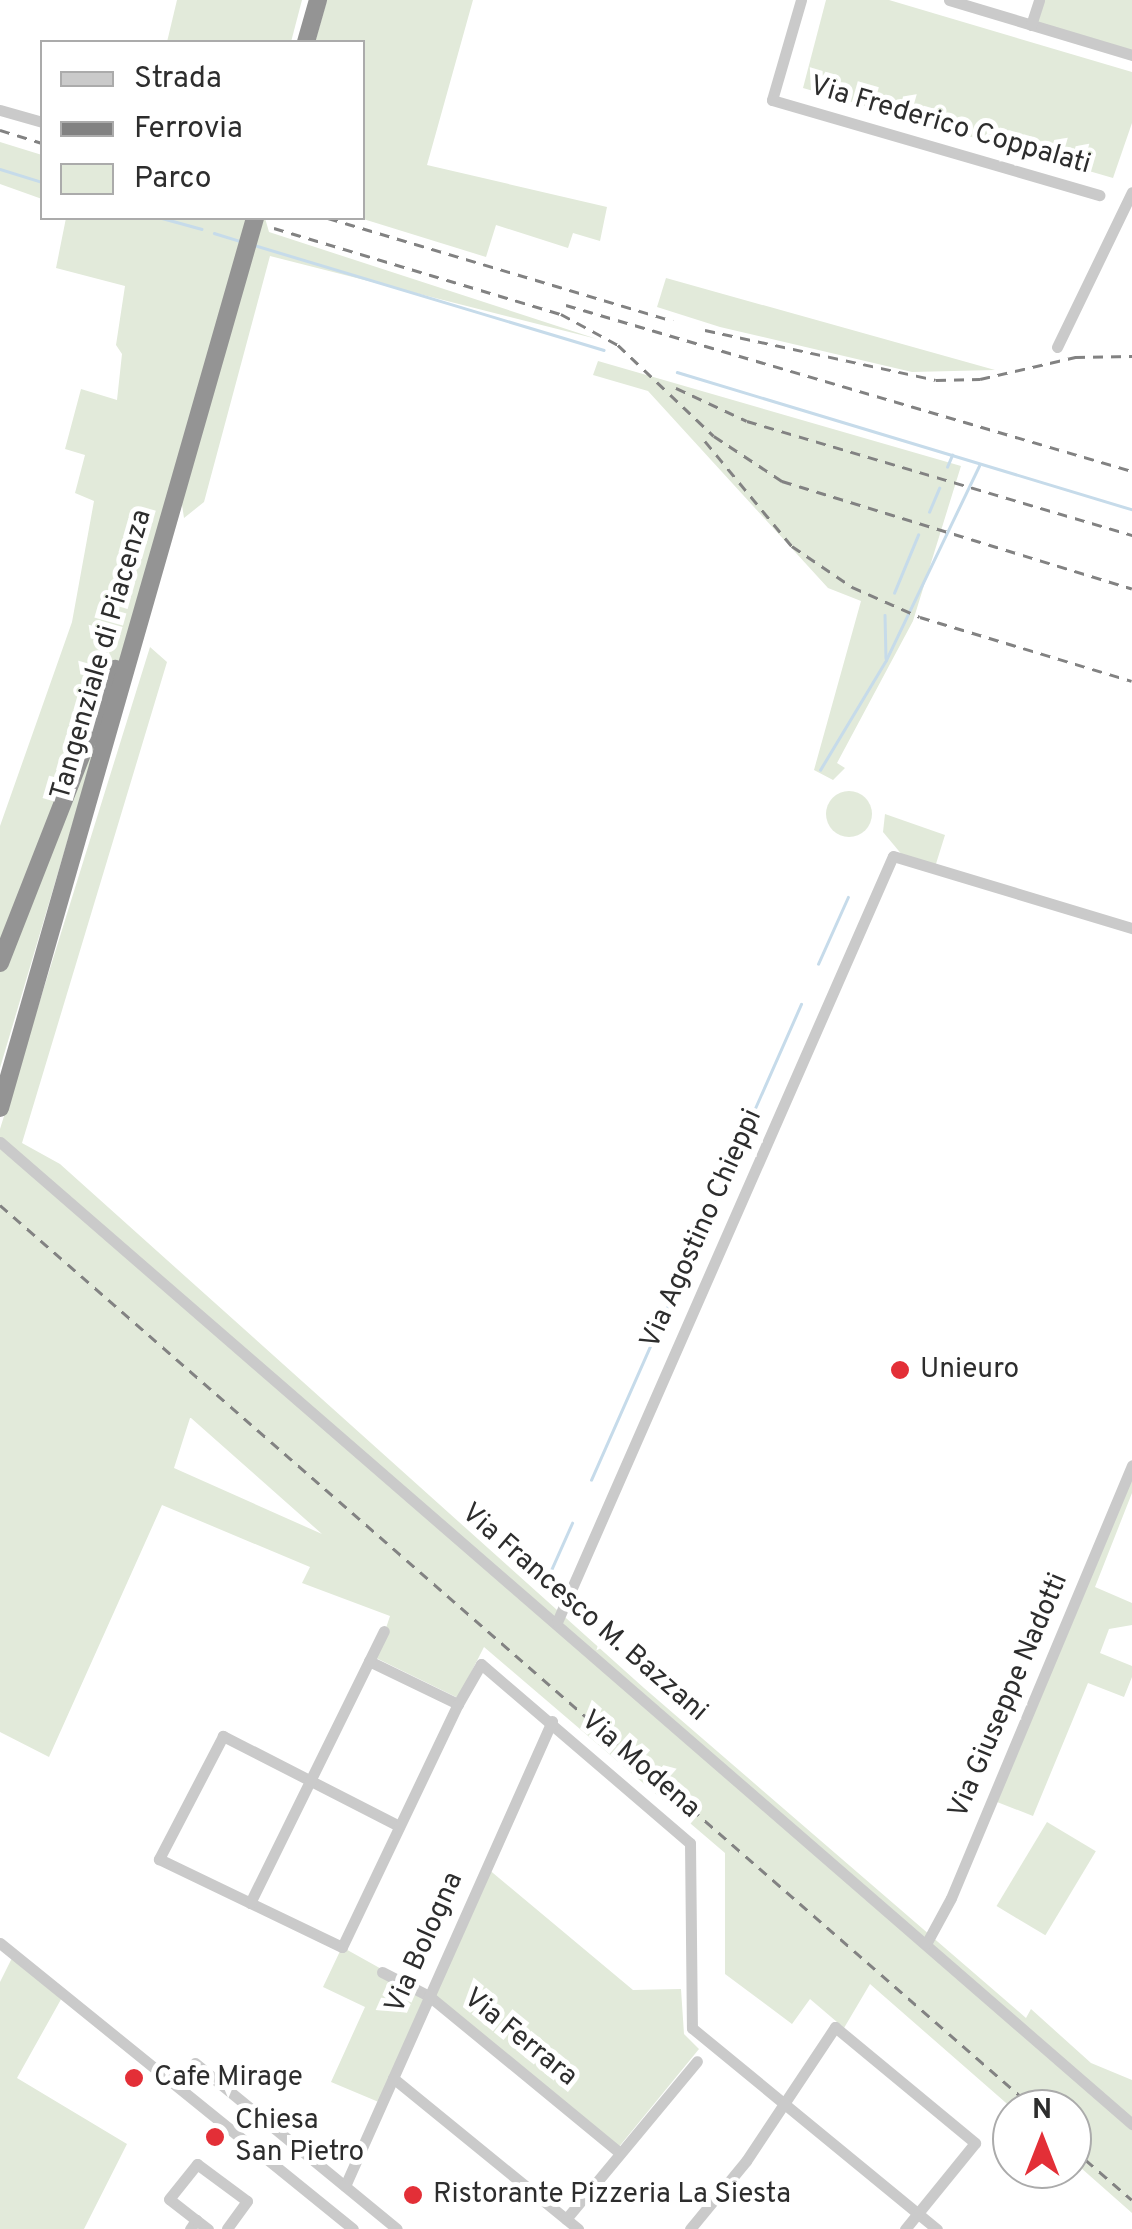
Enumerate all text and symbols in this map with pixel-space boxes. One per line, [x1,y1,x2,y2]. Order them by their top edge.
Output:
legend [40,40,365,220]
text: Strada [134,61,222,98]
street label: Via Frederico Coppalati [806,70,1094,182]
text: Ferrovia [134,111,243,148]
text: Parco [134,161,211,198]
street label: Tangenziale di Piacenza [44,506,160,804]
street label: Via Agostino Chieppi [634,1104,770,1354]
place label: Unieuro [920,1353,1019,1387]
marker: Unieuro [889,1359,911,1381]
street label: Via Francesco M. Bazzani [454,1497,714,1729]
street label: Via Giuseppe Nadotti [942,1568,1076,1824]
street label: Via Modena [573,1704,707,1826]
street label: Via Bologna [379,1867,471,2019]
street label: Via Ferrara [456,1982,584,2094]
place label: Cafe Mirage [154,2061,303,2095]
marker: Cafe Mirage [123,2067,145,2089]
north arrow [992,2089,1092,2189]
text: N [1032,2093,1052,2129]
place label: Chiesa San Pietro [235,2104,364,2170]
marker: Chiesa San Pietro [204,2126,226,2148]
place label: Ristorante Pizzeria La Siesta [433,2178,791,2212]
marker: Ristorante Pizzeria La Siesta [402,2184,424,2206]

